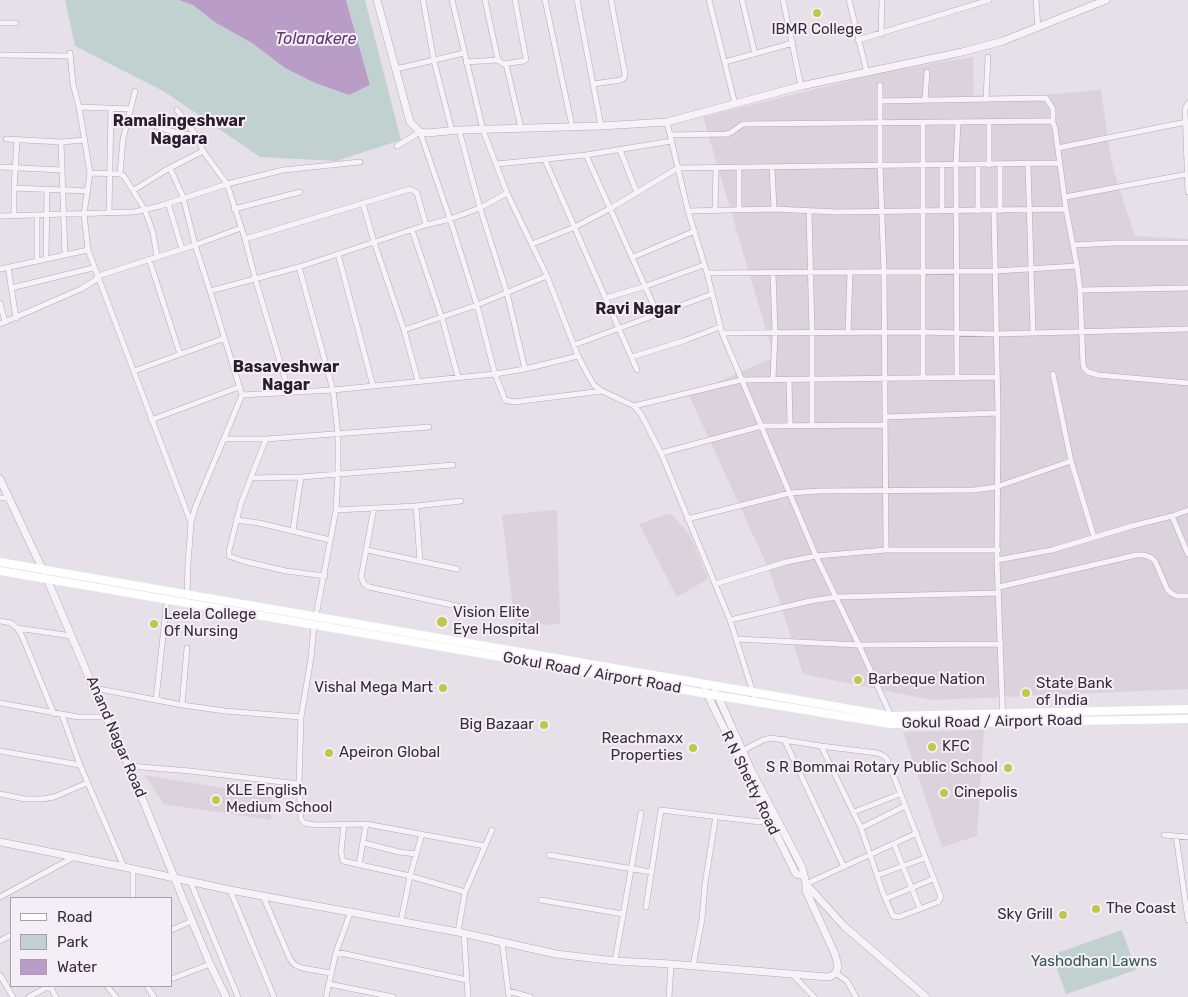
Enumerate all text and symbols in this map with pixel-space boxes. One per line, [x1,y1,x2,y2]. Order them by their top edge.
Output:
marker: IBMR College [811,7,823,19]
place label: IBMR College [771,21,863,39]
water label: Tolanakere [275,29,357,49]
district label: Ramalingeshwar Nagara [113,111,245,149]
district label: Ravi Nagar [595,299,681,319]
district label: Basaveshwar Nagar [233,357,339,395]
place label: Vision Elite Eye Hospital [453,604,539,639]
place label: Leela College Of Nursing [164,606,256,641]
marker: Vision Elite Eye Hospital [435,615,449,629]
marker: Leela College Of Nursing [148,618,160,630]
street label: Gokul Road / Airport Road [501,648,683,698]
place label: Barbeque Nation [868,671,985,689]
street label: Anand Nagar Road [82,674,150,800]
marker: Barbeque Nation [852,674,864,686]
place label: State Bank of India [1036,675,1112,710]
place label: Vishal Mega Mart [314,679,433,697]
marker: Vishal Mega Mart [437,682,449,694]
marker: State Bank of India [1020,687,1032,699]
street label: Gokul Road / Airport Road [901,711,1083,733]
place label: Big Bazaar [460,716,534,734]
marker: Big Bazaar [538,719,550,731]
street label: R N Shetty Road [717,728,783,838]
place label: Reachmaxx Properties [601,730,683,765]
place label: KFC [942,738,970,756]
marker: KFC [926,741,938,753]
marker: Reachmaxx Properties [687,742,699,754]
place label: Apeiron Global [339,744,440,762]
marker: Apeiron Global [323,747,335,759]
place label: S R Bommai Rotary Public School [766,759,998,777]
marker: S R Bommai Rotary Public School [1002,762,1014,774]
place label: KLE English Medium School [226,782,333,817]
place label: Cinepolis [954,784,1018,802]
marker: Cinepolis [938,787,950,799]
marker: KLE English Medium School [210,794,222,806]
legend [10,897,172,987]
place label: The Coast [1106,900,1176,918]
marker: The Coast [1090,903,1102,915]
place label: Sky Grill [997,906,1053,924]
text: Road [57,908,93,926]
marker: Sky Grill [1057,909,1069,921]
text: Park [57,933,88,951]
park label: Yashodhan Lawns [1031,953,1157,971]
text: Water [57,958,97,976]

